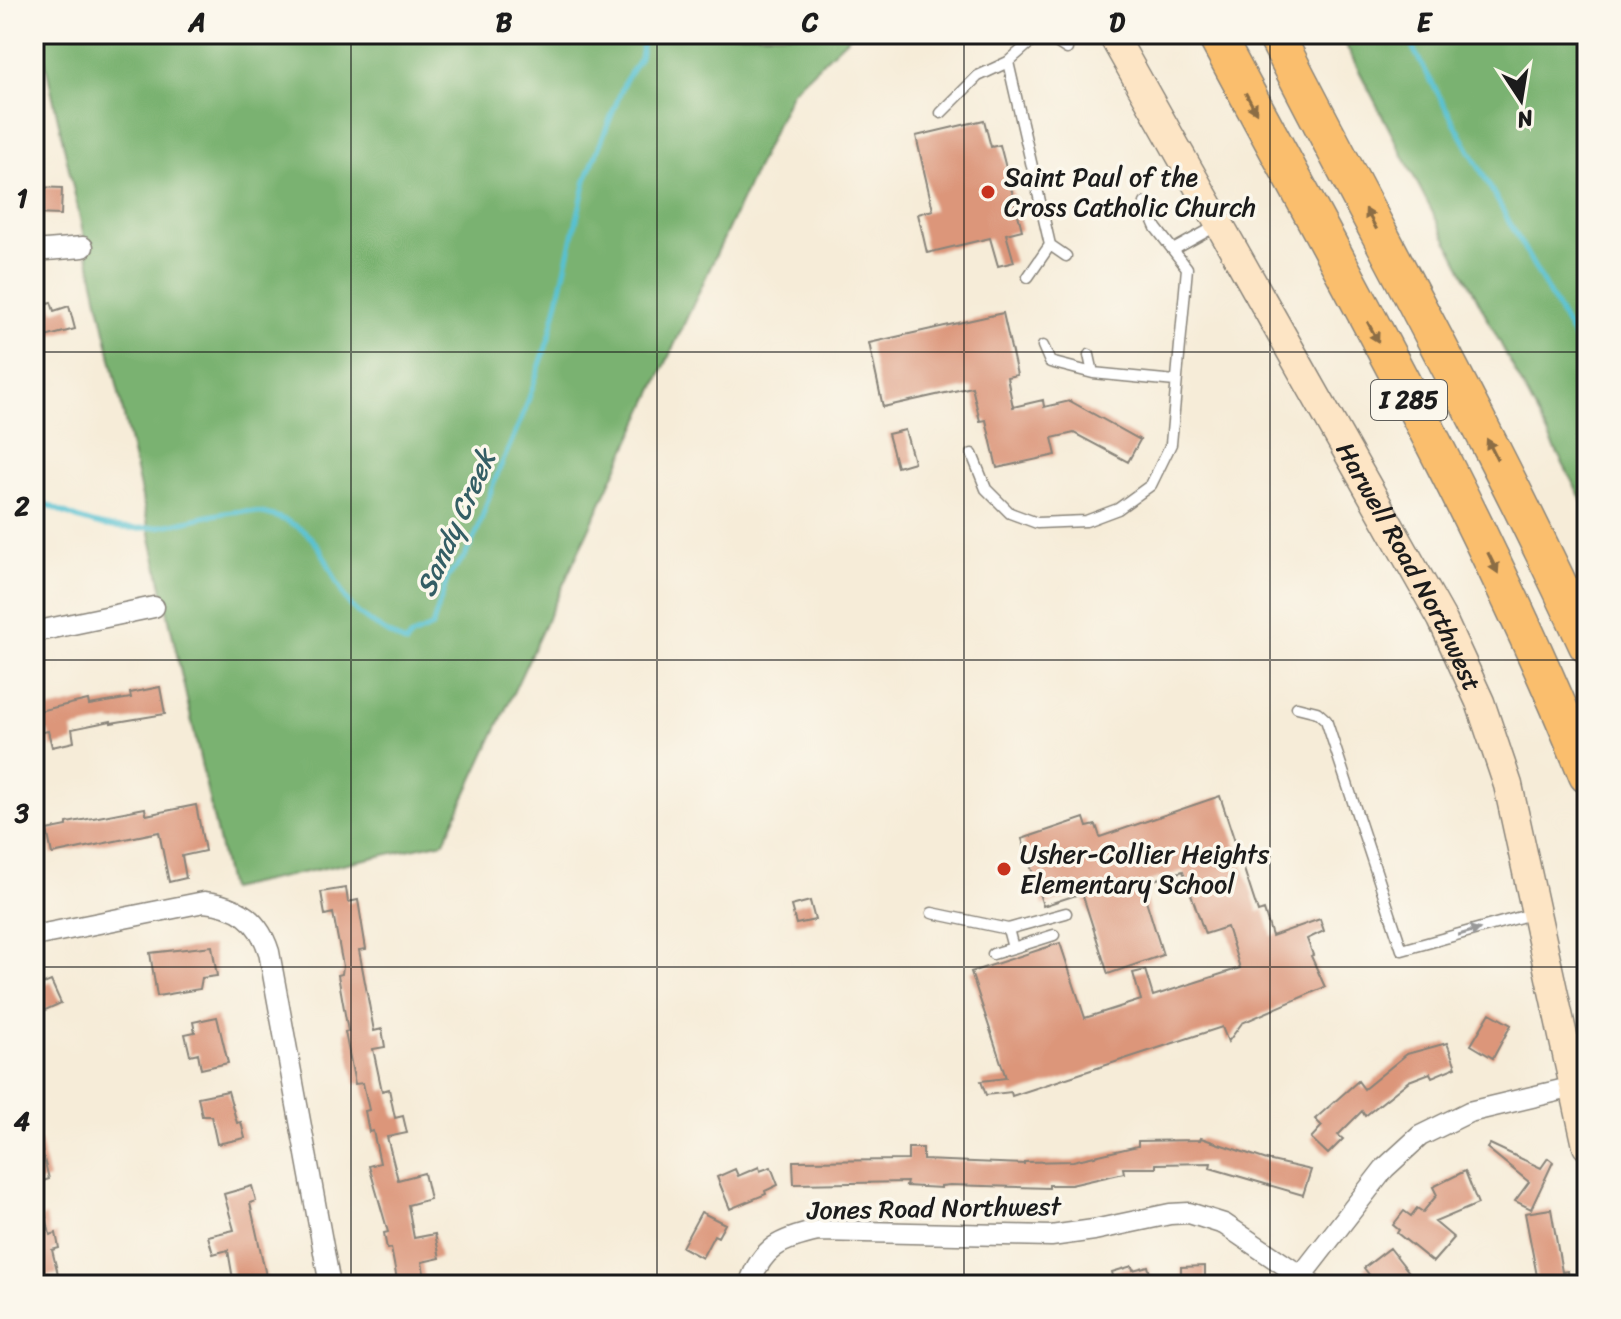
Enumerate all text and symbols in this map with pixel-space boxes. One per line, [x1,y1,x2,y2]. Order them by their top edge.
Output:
text: A [187,0,206,45]
text: B [496,0,513,45]
text: C [801,0,819,45]
text: D [1109,0,1125,45]
text: E [1417,0,1434,45]
north arrow [1481,60,1561,140]
one-way arrow [1245,91,1258,114]
text: N [1513,98,1538,140]
place label: Saint Paul of the Cross Catholic Church [1004,154,1256,230]
text: 1 [16,175,28,221]
marker: Saint Paul of the Cross Catholic Church [979,183,997,201]
one-way arrow [1365,207,1378,230]
one-way arrow [1367,321,1380,344]
road number: I 285 [1371,380,1447,420]
street label: Harwell Road Northwest [1323,433,1495,699]
one-way arrow [1486,437,1499,460]
water label: Sandy Creek [401,439,511,604]
text: 2 [13,483,30,529]
one-way arrow [1486,552,1500,575]
text: 3 [14,790,30,836]
place label: Usher-Collier Heights Elementary School [1020,831,1270,907]
marker: Usher-Collier Heights Elementary School [995,860,1013,878]
one-way arrow [1457,925,1482,937]
text: 4 [14,1098,30,1144]
street label: Jones Road Northwest [806,1183,1063,1233]

